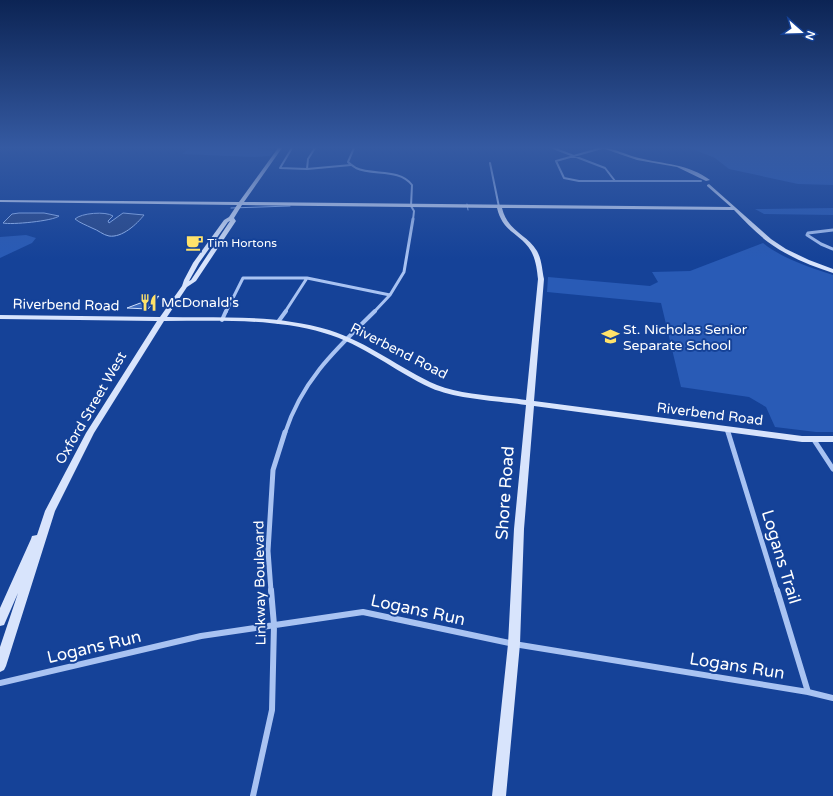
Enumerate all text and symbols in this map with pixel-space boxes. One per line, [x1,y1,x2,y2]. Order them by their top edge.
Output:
north arrow [781,12,821,52]
text: N [802,29,818,42]
cafe icon: Tim Hortons [184,233,204,253]
place label: Tim Hortons [207,236,277,250]
restaurant icon: McDonald's [138,292,158,312]
place label: McDonald's [161,294,239,311]
street label: Riverbend Road [12,296,120,314]
street label: Riverbend Road [347,319,451,383]
place label: St. Nicholas Senior Separate School [623,321,748,354]
school or university icon: St. Nicholas Senior Separate School [600,327,620,347]
street label: Oxford Street West [52,348,130,467]
street label: Riverbend Road [656,399,764,429]
street label: Shore Road [491,445,519,541]
street label: Logans Trail [757,507,805,607]
street label: Linkway Boulevard [250,520,270,646]
street label: Logans Run [369,590,467,630]
street label: Logans Run [45,626,143,668]
street label: Logans Run [688,648,786,684]

